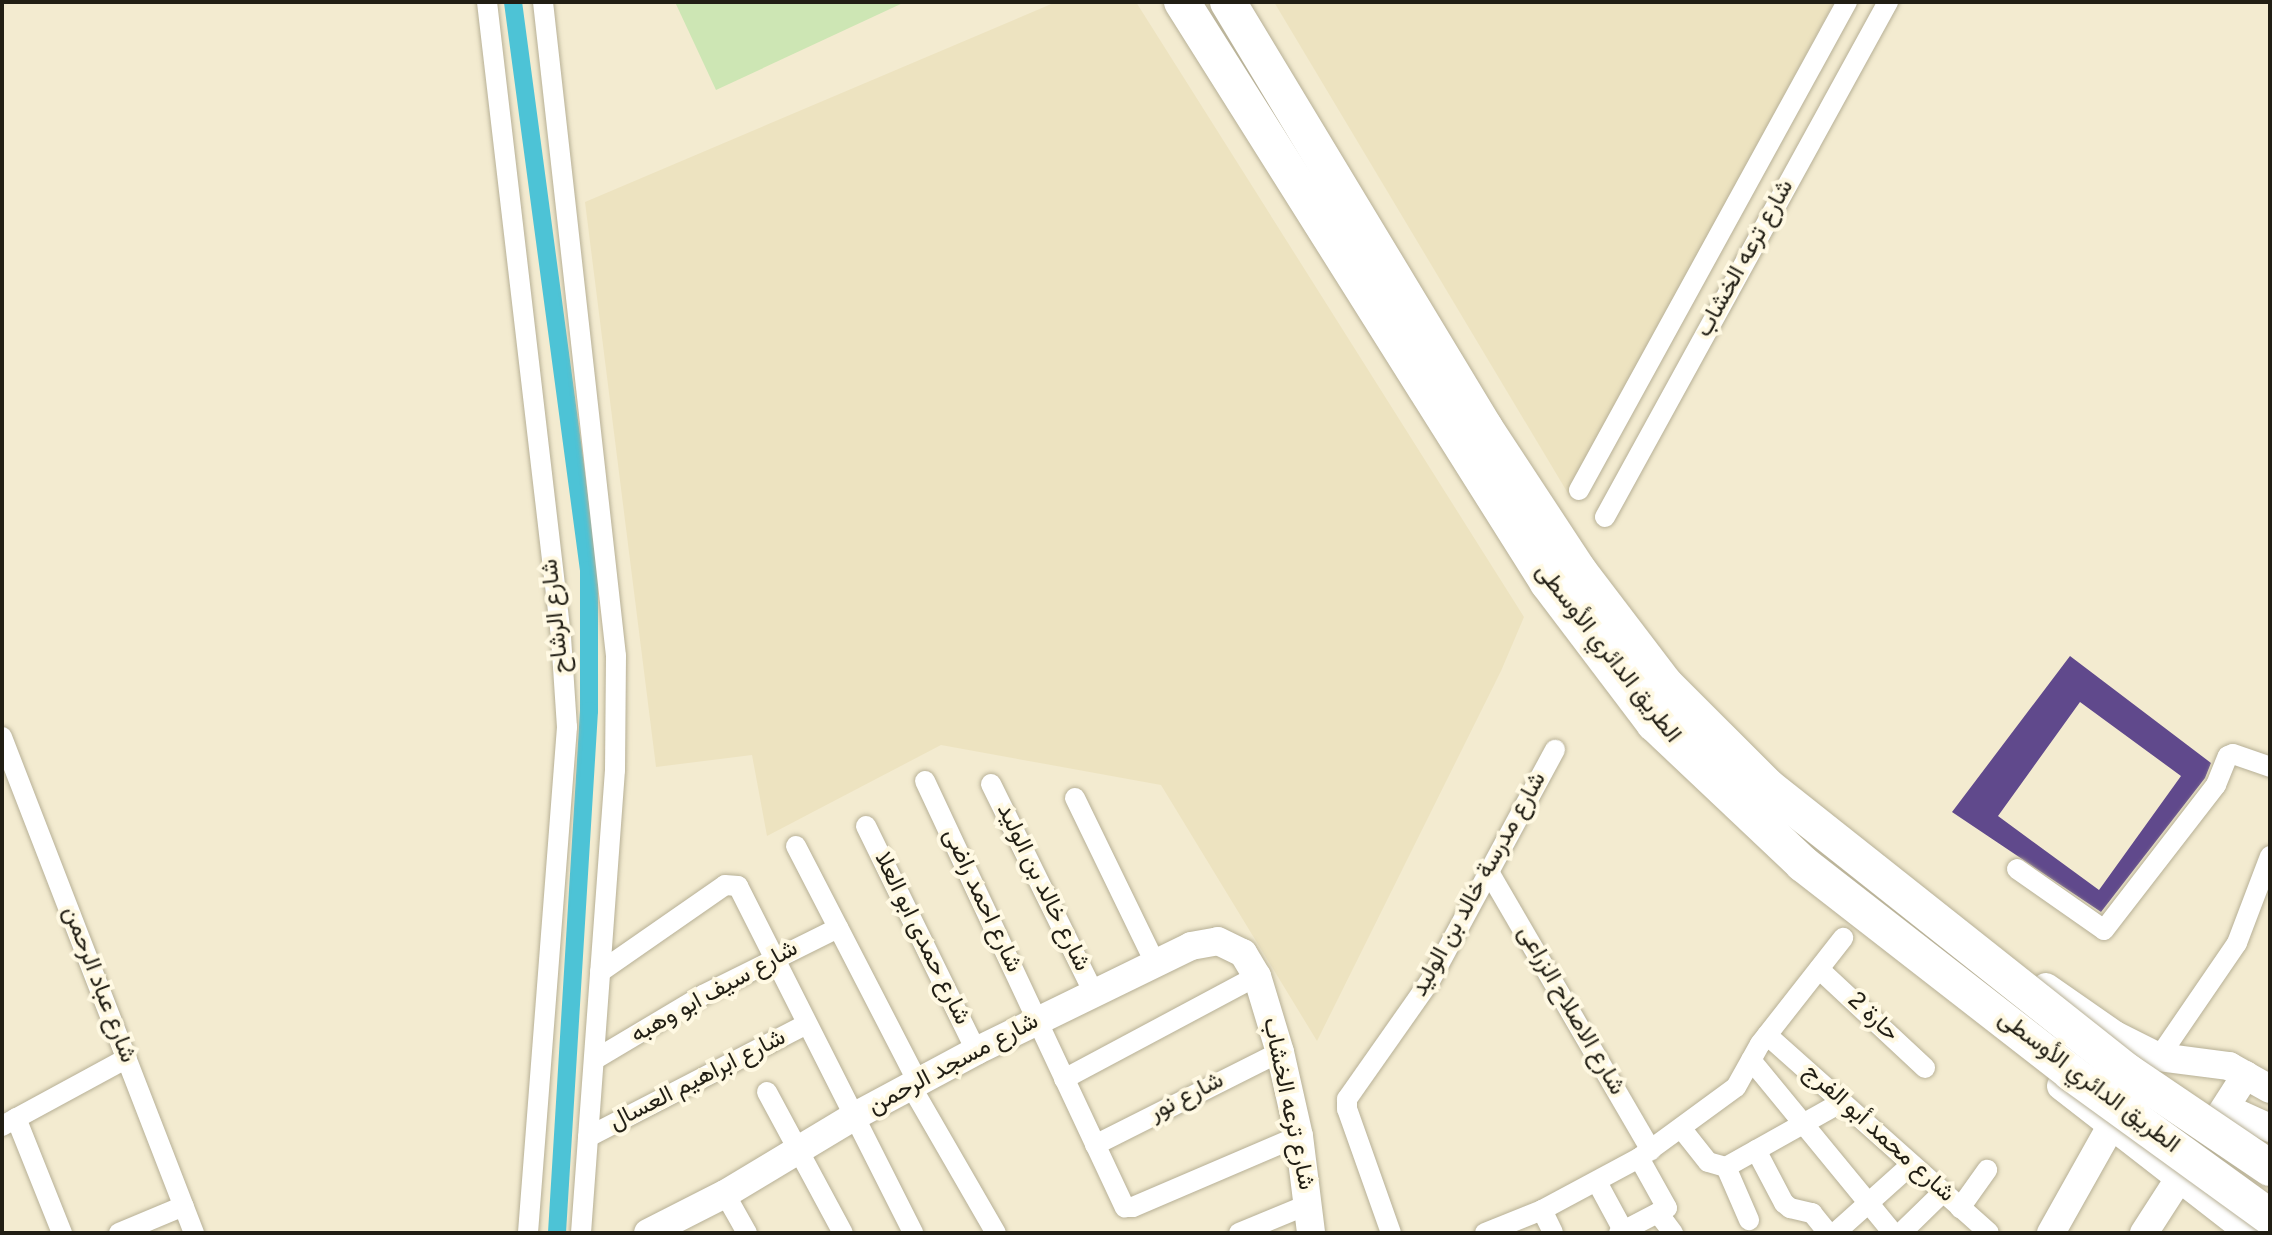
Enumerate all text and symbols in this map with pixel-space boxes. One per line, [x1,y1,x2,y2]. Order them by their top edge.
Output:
street label: شارع ترعه الخشاب [1691,175,1801,343]
street label: شارع الرشاح [537,557,577,675]
street label: الطريق الدائري الأوسطى [1528,558,1686,750]
street label: شارع مدرسة خالد بن الوليد [1406,768,1554,1002]
street label: شارع خالد بن الوليد [989,799,1095,977]
street label: شارع احمد راضى [935,824,1027,978]
street label: شارع حمدى ابو العلا [867,848,975,1030]
street label: شارع عباد الرحمن [55,903,141,1067]
street label: شارع الاصلاح الزراعى [1510,921,1630,1101]
street label: شارع سيف ابو وهبه [626,935,804,1051]
street label: حارة 2 [1840,987,1904,1049]
street label: الطريق الدائري الأوسطى [1991,1005,2185,1161]
street label: شارع مسجد الرحمن [864,1008,1044,1122]
street label: شارع ترعه الخشاب [1255,1015,1319,1193]
street label: شارع ابراهيم العسال [605,1024,791,1138]
street label: شارع محمد أبو الفرج [1796,1058,1960,1210]
street label: شارع نور [1145,1067,1229,1129]

